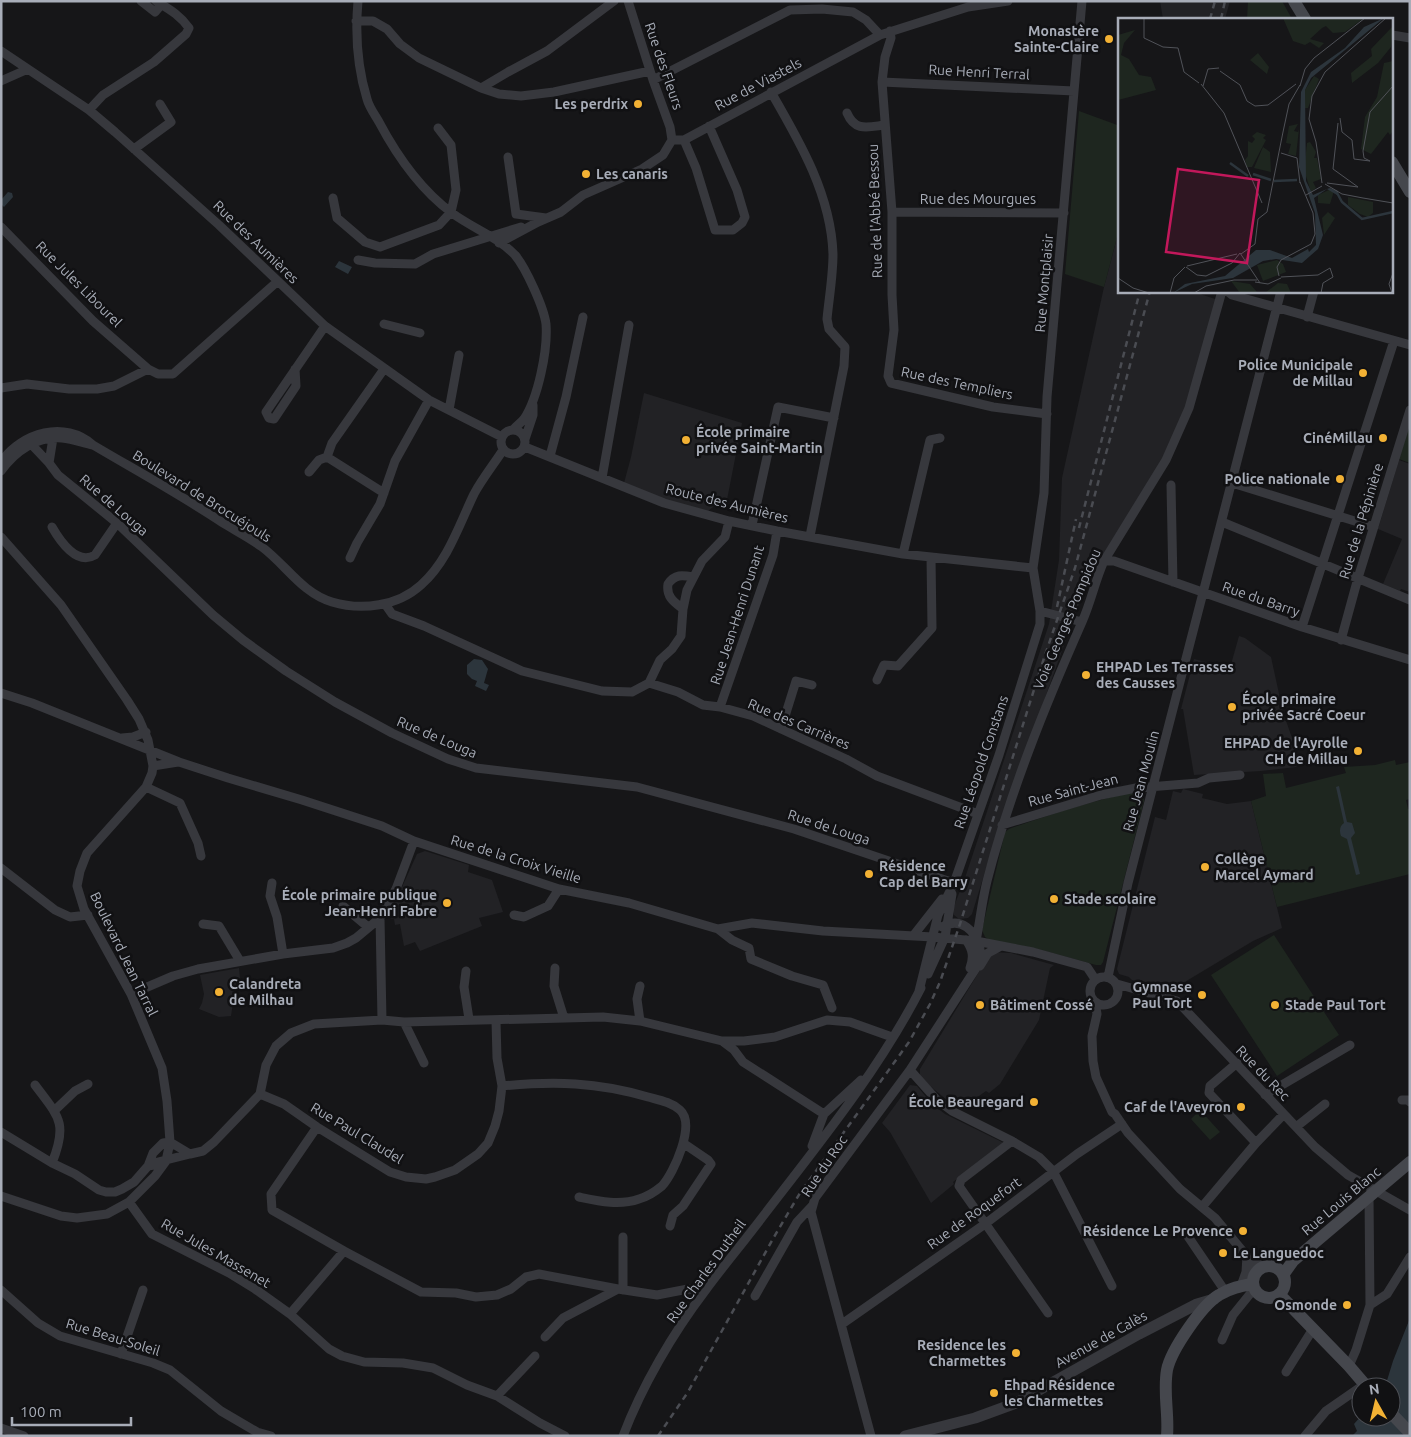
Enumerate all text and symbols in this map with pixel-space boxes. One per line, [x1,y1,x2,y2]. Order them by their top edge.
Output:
inset map [1118,18,1394,292]
street label: Rue des Fleurs [642,20,686,112]
place label: Monastère Sainte-Claire [1014,23,1099,55]
marker: Monastère Sainte-Claire [1103,33,1115,45]
street label: Rue de Viastels [712,54,804,114]
street label: Rue Henri Terral [928,61,1030,83]
place label: Les perdrix [555,96,628,112]
marker: Les perdrix [632,98,644,110]
street label: Rue de l'Abbé Bessou [865,144,885,278]
place label: Les canaris [596,166,668,182]
marker: Les canaris [580,168,592,180]
street label: Rue des Mourgues [920,191,1036,207]
street label: Rue des Aumières [210,197,302,287]
street label: Rue Montplaisir [1032,232,1056,333]
street label: Rue Jules Libourel [33,238,125,330]
place label: Police Municipale de Millau [1238,357,1353,389]
street label: Rue des Templiers [900,363,1014,403]
marker: Police Municipale de Millau [1357,367,1369,379]
place label: École primaire privée Saint-Martin [696,423,823,456]
place label: CinéMillau [1303,430,1373,446]
marker: CinéMillau [1377,432,1389,444]
marker: École primaire privée Saint-Martin [680,434,692,446]
street label: Boulevard de Brocuéjouls [130,447,274,545]
street label: Rue de la Pépinière [1336,461,1386,581]
street label: Rue de Louga [77,471,151,539]
place label: Police nationale [1225,471,1330,487]
marker: Police nationale [1334,473,1346,485]
street label: Route des Aumières [664,480,790,526]
street label: Rue Jean-Henri Dunant [707,543,767,687]
street label: Voie Georges Pompidou [1030,546,1104,692]
street label: Rue du Barry [1220,578,1302,620]
place label: EHPAD Les Terrasses des Causses [1096,659,1234,691]
marker: EHPAD Les Terrasses des Causses [1080,669,1092,681]
place label: École primaire privée Sacré Coeur [1242,690,1366,723]
street label: Rue Léopold Constans [951,693,1011,831]
street label: Rue des Carrières [745,695,853,753]
marker: École primaire privée Sacré Coeur [1226,701,1238,713]
street label: Rue de Louga [395,713,479,761]
street label: Rue Jean Moulin [1120,729,1162,833]
place label: EHPAD de l'Ayrolle CH de Millau [1224,735,1348,767]
marker: EHPAD de l'Ayrolle CH de Millau [1352,745,1364,757]
street label: Rue Saint-Jean [1026,770,1120,810]
street label: Rue de Louga [786,806,872,848]
street label: Rue de la Croix Vieille [449,832,583,886]
place label: Collège Marcel Aymard [1215,851,1314,883]
place label: Résidence Cap del Barry [879,858,968,890]
marker: Collège Marcel Aymard [1199,861,1211,873]
marker: Résidence Cap del Barry [863,868,875,880]
place label: École primaire publique Jean-Henri Fabre [282,886,437,919]
street label: Boulevard Jean Tarral [87,889,161,1019]
place label: Stade scolaire [1064,891,1156,907]
marker: Stade scolaire [1048,893,1060,905]
marker: École primaire publique Jean-Henri Fabre [441,897,453,909]
place label: Calandreta de Milhau [229,976,301,1008]
place label: Gymnase Paul Tort [1132,979,1192,1011]
marker: Calandreta de Milhau [213,986,225,998]
marker: Gymnase Paul Tort [1196,989,1208,1001]
place label: Bâtiment Cossé [990,997,1093,1013]
place label: Stade Paul Tort [1285,997,1386,1013]
marker: Bâtiment Cossé [974,999,986,1011]
marker: Stade Paul Tort [1269,999,1281,1011]
street label: Rue du Rec [1233,1042,1293,1104]
place label: École Beauregard [908,1093,1024,1110]
marker: École Beauregard [1028,1096,1040,1108]
street label: Rue Paul Claudel [308,1099,406,1167]
place label: Caf de l'Aveyron [1124,1099,1231,1115]
marker: Caf de l'Aveyron [1235,1101,1247,1113]
street label: Rue du Roc [798,1132,851,1200]
street label: Rue Louis Blanc [1298,1163,1384,1239]
street label: Rue de Roquefort [924,1173,1024,1252]
street label: Rue Jules Massenet [158,1215,274,1291]
street label: Rue Charles Dutheil [663,1216,749,1326]
place label: Résidence Le Provence [1083,1223,1233,1239]
marker: Résidence Le Provence [1237,1225,1249,1237]
place label: Le Languedoc [1233,1245,1324,1261]
marker: Le Languedoc [1217,1247,1229,1259]
place label: Osmonde [1274,1297,1337,1313]
marker: Osmonde [1341,1299,1353,1311]
street label: Avenue de Calès [1052,1307,1150,1371]
street label: Rue Beau-Soleil [64,1315,162,1359]
place label: Residence les Charmettes [917,1337,1006,1369]
marker: Residence les Charmettes [1010,1347,1022,1359]
place label: Ehpad Résidence les Charmettes [1004,1377,1115,1409]
north arrow [1351,1377,1401,1427]
text: N [1368,1380,1380,1398]
marker: Ehpad Résidence les Charmettes [988,1387,1000,1399]
scale bar [12,1394,131,1426]
text: 100 m [20,1403,62,1420]

